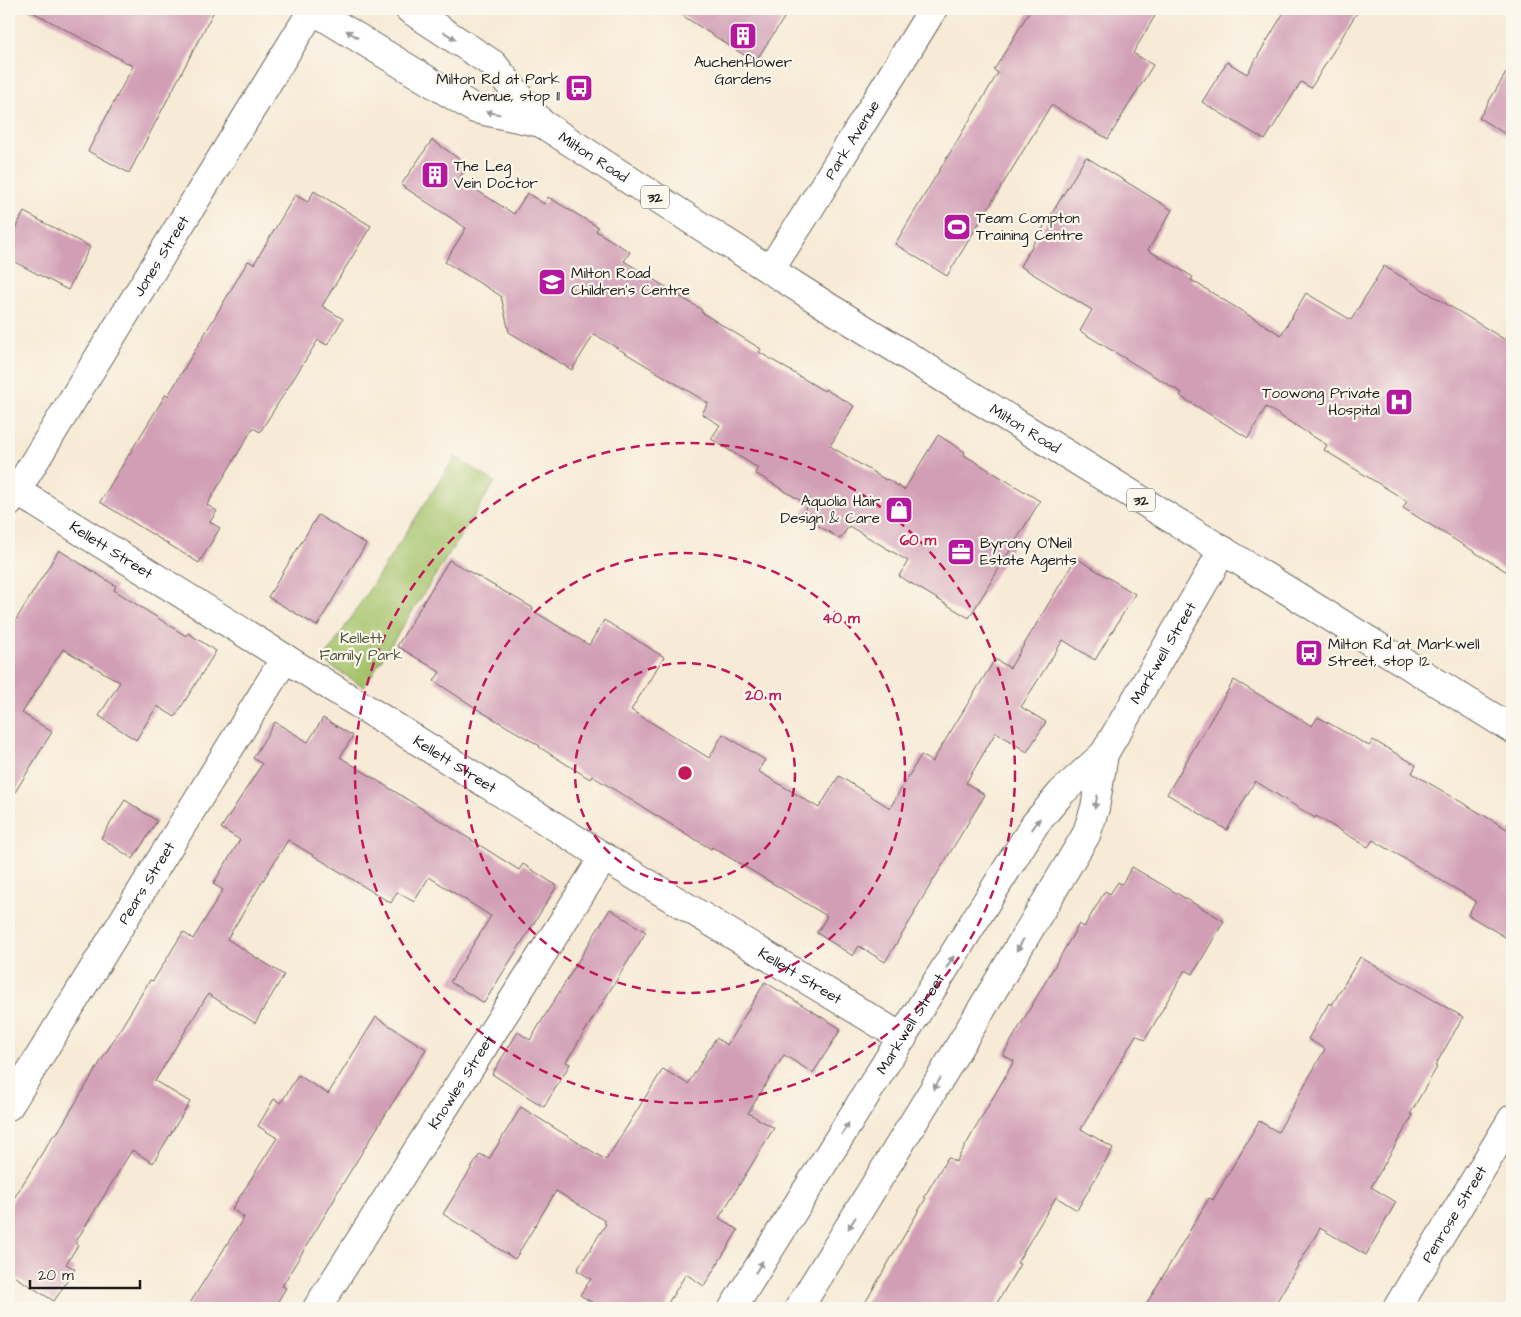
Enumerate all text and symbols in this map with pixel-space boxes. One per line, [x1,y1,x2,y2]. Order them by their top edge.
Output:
building icon: Auchenflower Gardens [728,21,758,51]
one-way arrow [346,29,359,38]
one-way arrow [443,31,457,40]
place label: Auchenflower Gardens [694,52,792,90]
place label: Milton Rd at Park Avenue, stop 11 [436,69,560,107]
bus stop icon: Milton Rd at Park Avenue, stop 11 [564,73,594,103]
street label: Park Avenue [820,96,885,184]
one-way arrow [485,109,500,117]
street label: Milton Road [554,127,633,188]
place label: The Leg Vein Doctor [454,156,538,194]
building icon: The Leg Vein Doctor [420,160,450,190]
road number: 32 [641,186,669,208]
place label: Team Compton Training Centre [976,208,1083,247]
street label: Jones Street [128,212,194,301]
sports icon: Team Compton Training Centre [942,212,972,242]
place label: Milton Road Children's Centre [571,263,690,301]
school or university icon: Milton Road Children's Centre [537,267,567,297]
place label: Toowong Private Hospital [1262,383,1380,421]
hospital icon: Toowong Private Hospital [1384,387,1414,417]
street label: Milton Road [986,399,1065,459]
road number: 32 [1127,488,1155,512]
place label: Aquolia Hair Design & Care [780,491,880,530]
shop icon: Aquolia Hair Design & Care [884,495,914,525]
street label: Kellett Street [65,516,157,584]
text: 60 m [900,530,937,551]
place label: Byrony O'Neil Estate Agents [980,533,1077,572]
office icon: Byrony O'Neil Estate Agents [946,537,976,567]
street label: Markwell Street [1125,598,1201,708]
text: 40 m [822,608,860,629]
park label: Kellett Family Park [319,628,403,667]
place label: Milton Rd at Markwell Street, stop 12 [1328,634,1480,672]
bus stop icon: Milton Rd at Markwell Street, stop 12 [1294,638,1324,668]
text: 20 m [744,685,781,706]
street label: Kellett Street [409,731,500,798]
centre of rings [676,764,694,782]
one-way arrow [1092,795,1100,810]
one-way arrow [1031,817,1041,830]
street label: Pears Street [113,838,180,929]
one-way arrow [1016,938,1025,951]
street label: Kellett Street [754,943,846,1010]
one-way arrow [945,955,954,968]
street label: Markwell Street [871,970,950,1078]
street label: Knowles Street [424,1031,499,1133]
one-way arrow [933,1078,942,1091]
one-way arrow [841,1123,850,1136]
street label: Penrose Street [1417,1162,1492,1267]
one-way arrow [847,1216,857,1229]
scale bar [30,1257,140,1289]
one-way arrow [754,1260,764,1273]
text: 20 m [38,1265,74,1286]

